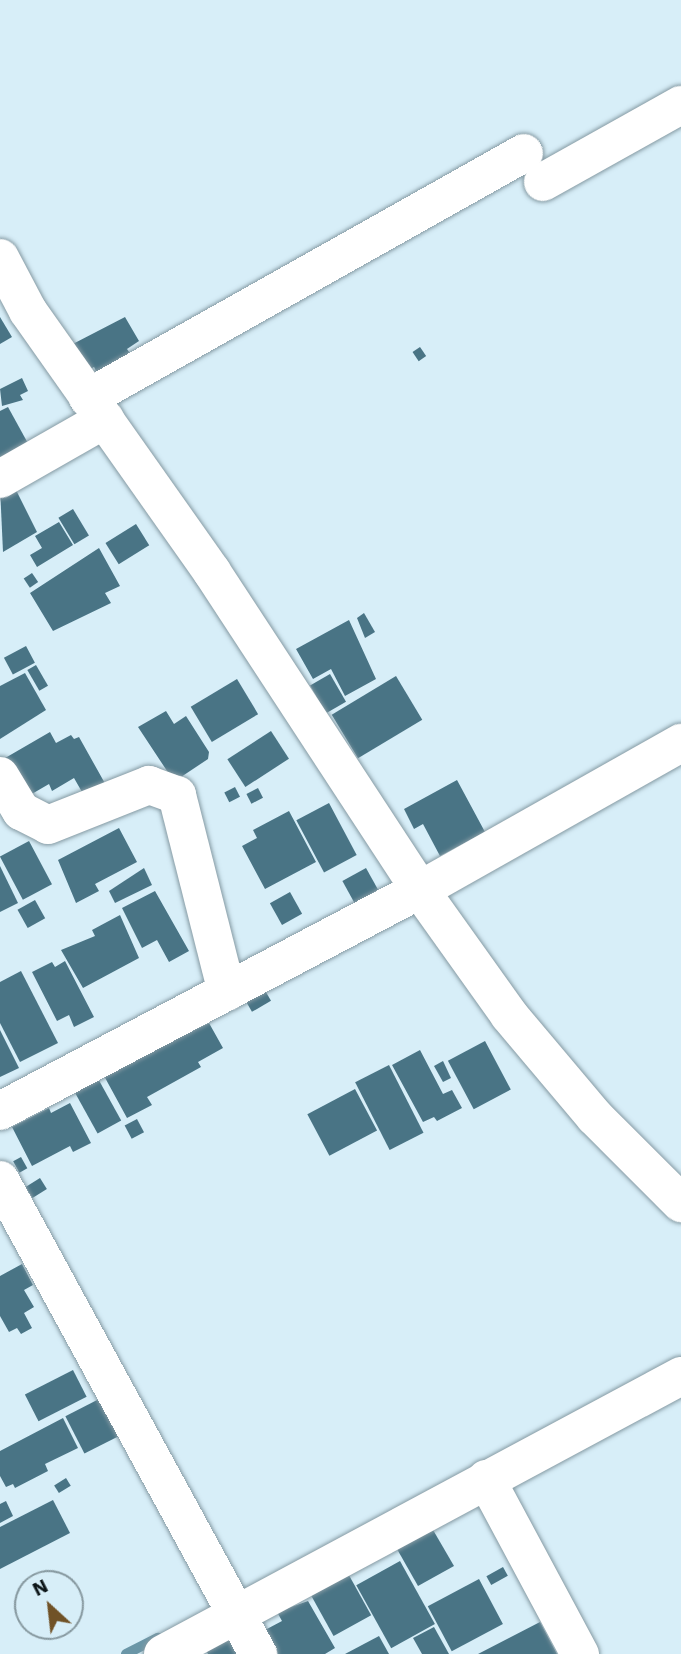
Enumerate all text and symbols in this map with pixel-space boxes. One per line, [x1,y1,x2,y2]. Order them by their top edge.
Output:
north arrow [14,1570,84,1640]
text: N [29,1574,52,1601]

